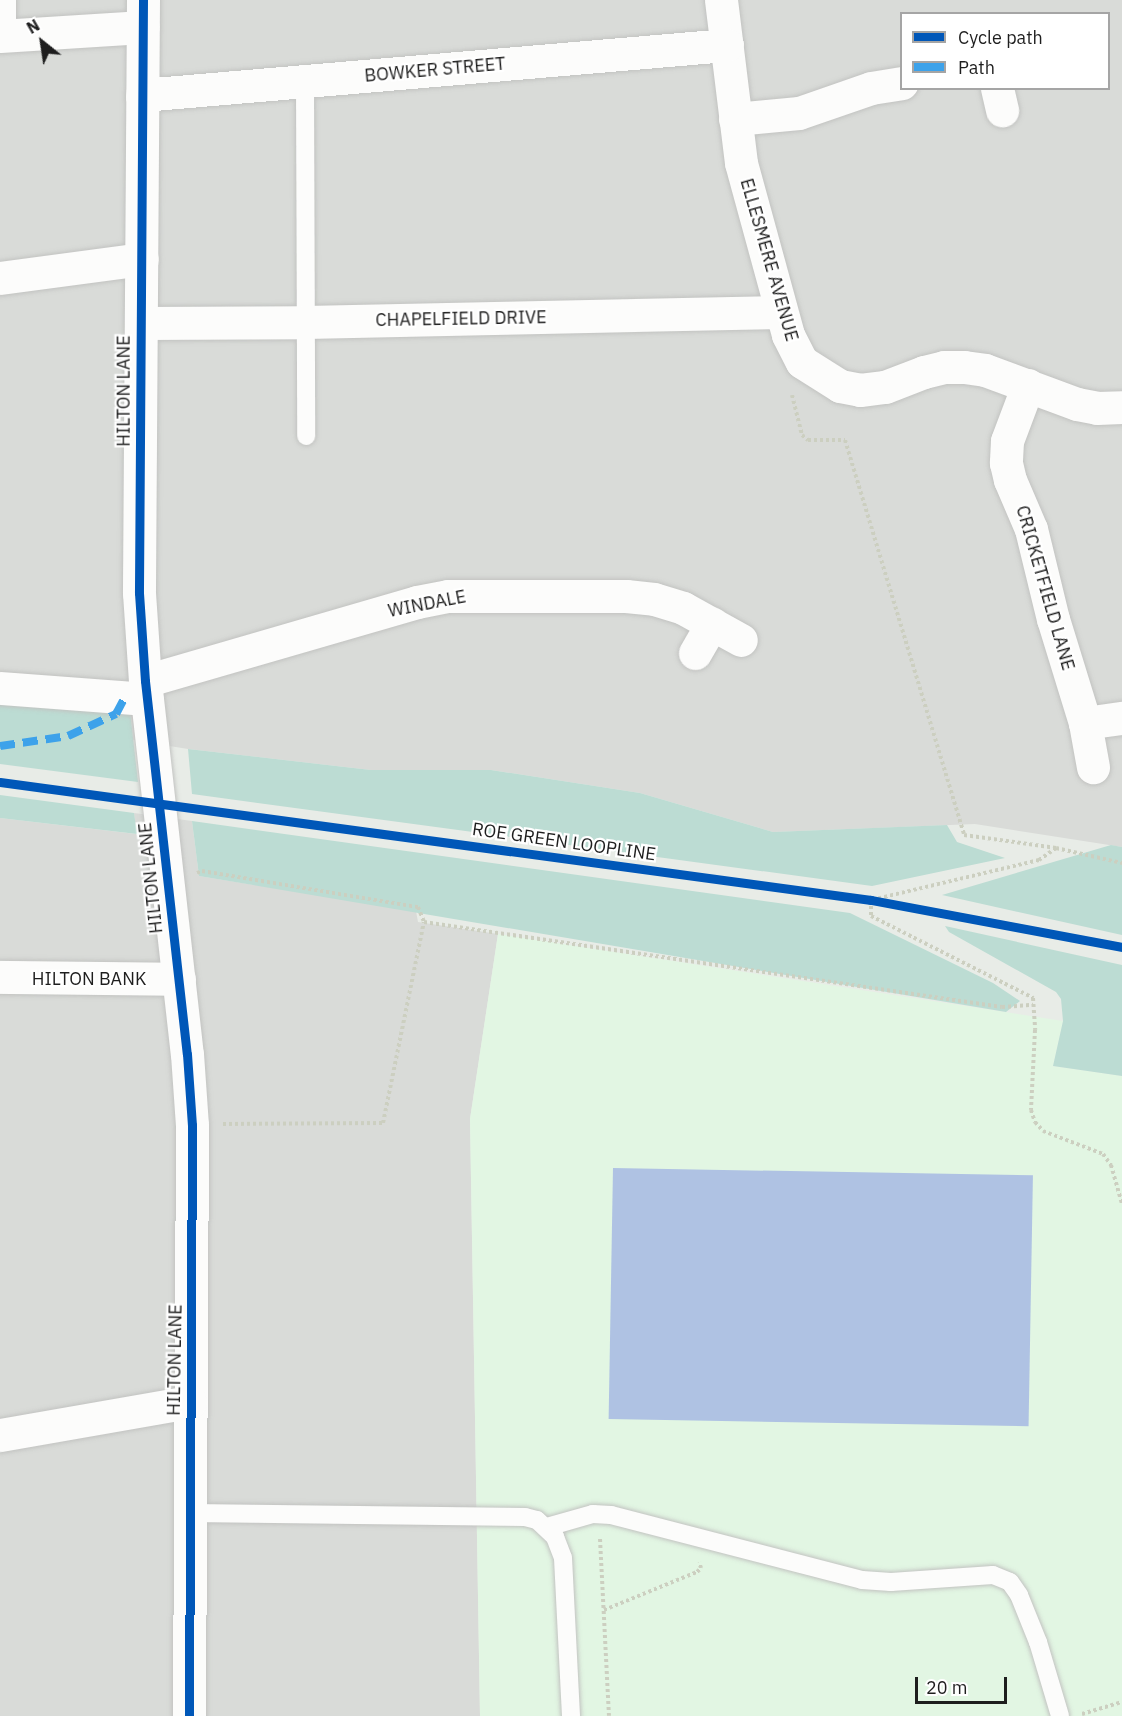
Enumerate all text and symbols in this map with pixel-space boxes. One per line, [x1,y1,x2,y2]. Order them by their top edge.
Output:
north arrow [12,12,72,72]
legend [900,12,1110,90]
text: N [23,15,43,38]
text: Cycle path [958,26,1043,49]
street label: BOWKER STREET [364,53,506,87]
text: Path [958,56,995,79]
street label: ELLESMERE AVENUE [735,176,803,344]
street label: CHAPELFIELD DRIVE [375,307,547,331]
street label: HILTON LANE [113,335,135,447]
street label: CRICKETFIELD LANE [1011,503,1079,673]
street label: WINDALE [386,586,468,622]
street label: ROE GREEN LOOPLINE [471,818,657,866]
street label: HILTON LANE [134,821,168,935]
street label: HILTON BANK [32,968,146,990]
street label: HILTON LANE [163,1304,187,1416]
scale bar [918,1665,1010,1703]
text: 20 m [926,1676,968,1699]

